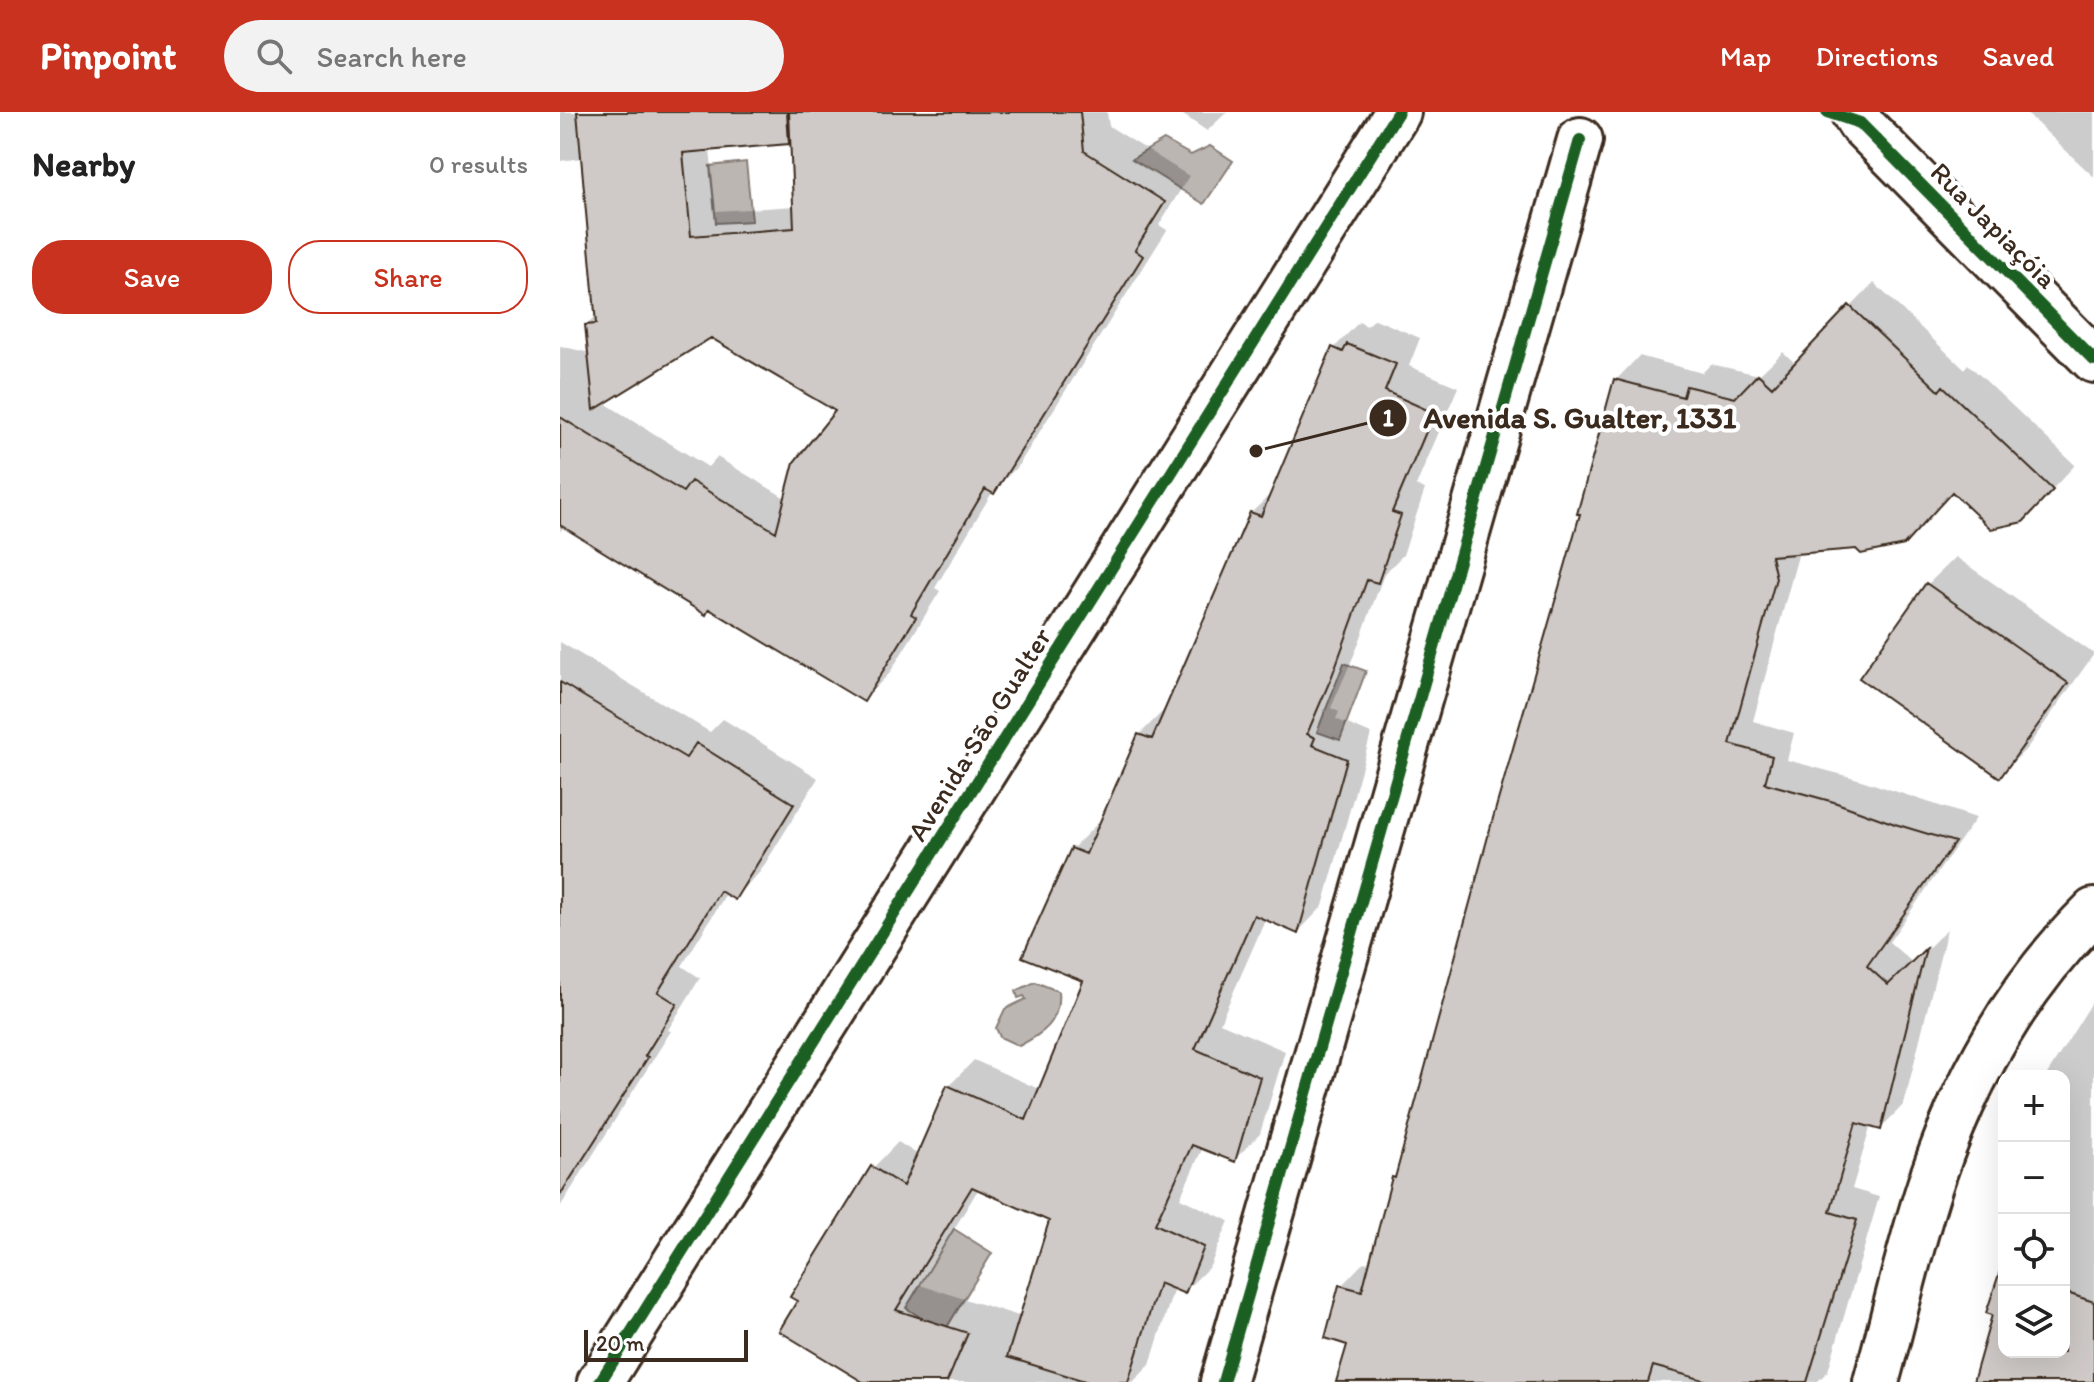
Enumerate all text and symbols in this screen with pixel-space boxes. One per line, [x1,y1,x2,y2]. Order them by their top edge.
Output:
search box [224,20,784,92]
text: Pinpoint [40,33,176,79]
icon: search [252,34,296,78]
text: Search here [316,38,467,75]
text: Map [1720,39,1771,73]
text: Directions [1815,39,1939,73]
text: Saved [1983,39,2054,73]
text: Nearby [32,144,135,185]
text: 0 results [429,148,528,180]
street label: Rua Japiaçóia [1924,155,2065,296]
button: Save [32,240,272,314]
button: Share [288,240,528,314]
callout: Avenida S. Gualter, 1331 [1368,391,1753,445]
text: Avenida S. Gualter, 1331 [1423,399,1736,436]
text: 1 [1382,403,1394,432]
street label: Avenida São Gualter [900,621,1058,847]
map controls [1998,1070,2070,1358]
button: + [1998,1070,2070,1142]
button: − [1998,1142,2070,1214]
button: locate [1998,1214,2070,1286]
button: layers [1998,1286,2070,1358]
scale bar [584,1326,748,1362]
text: 20 m [596,1330,645,1357]

